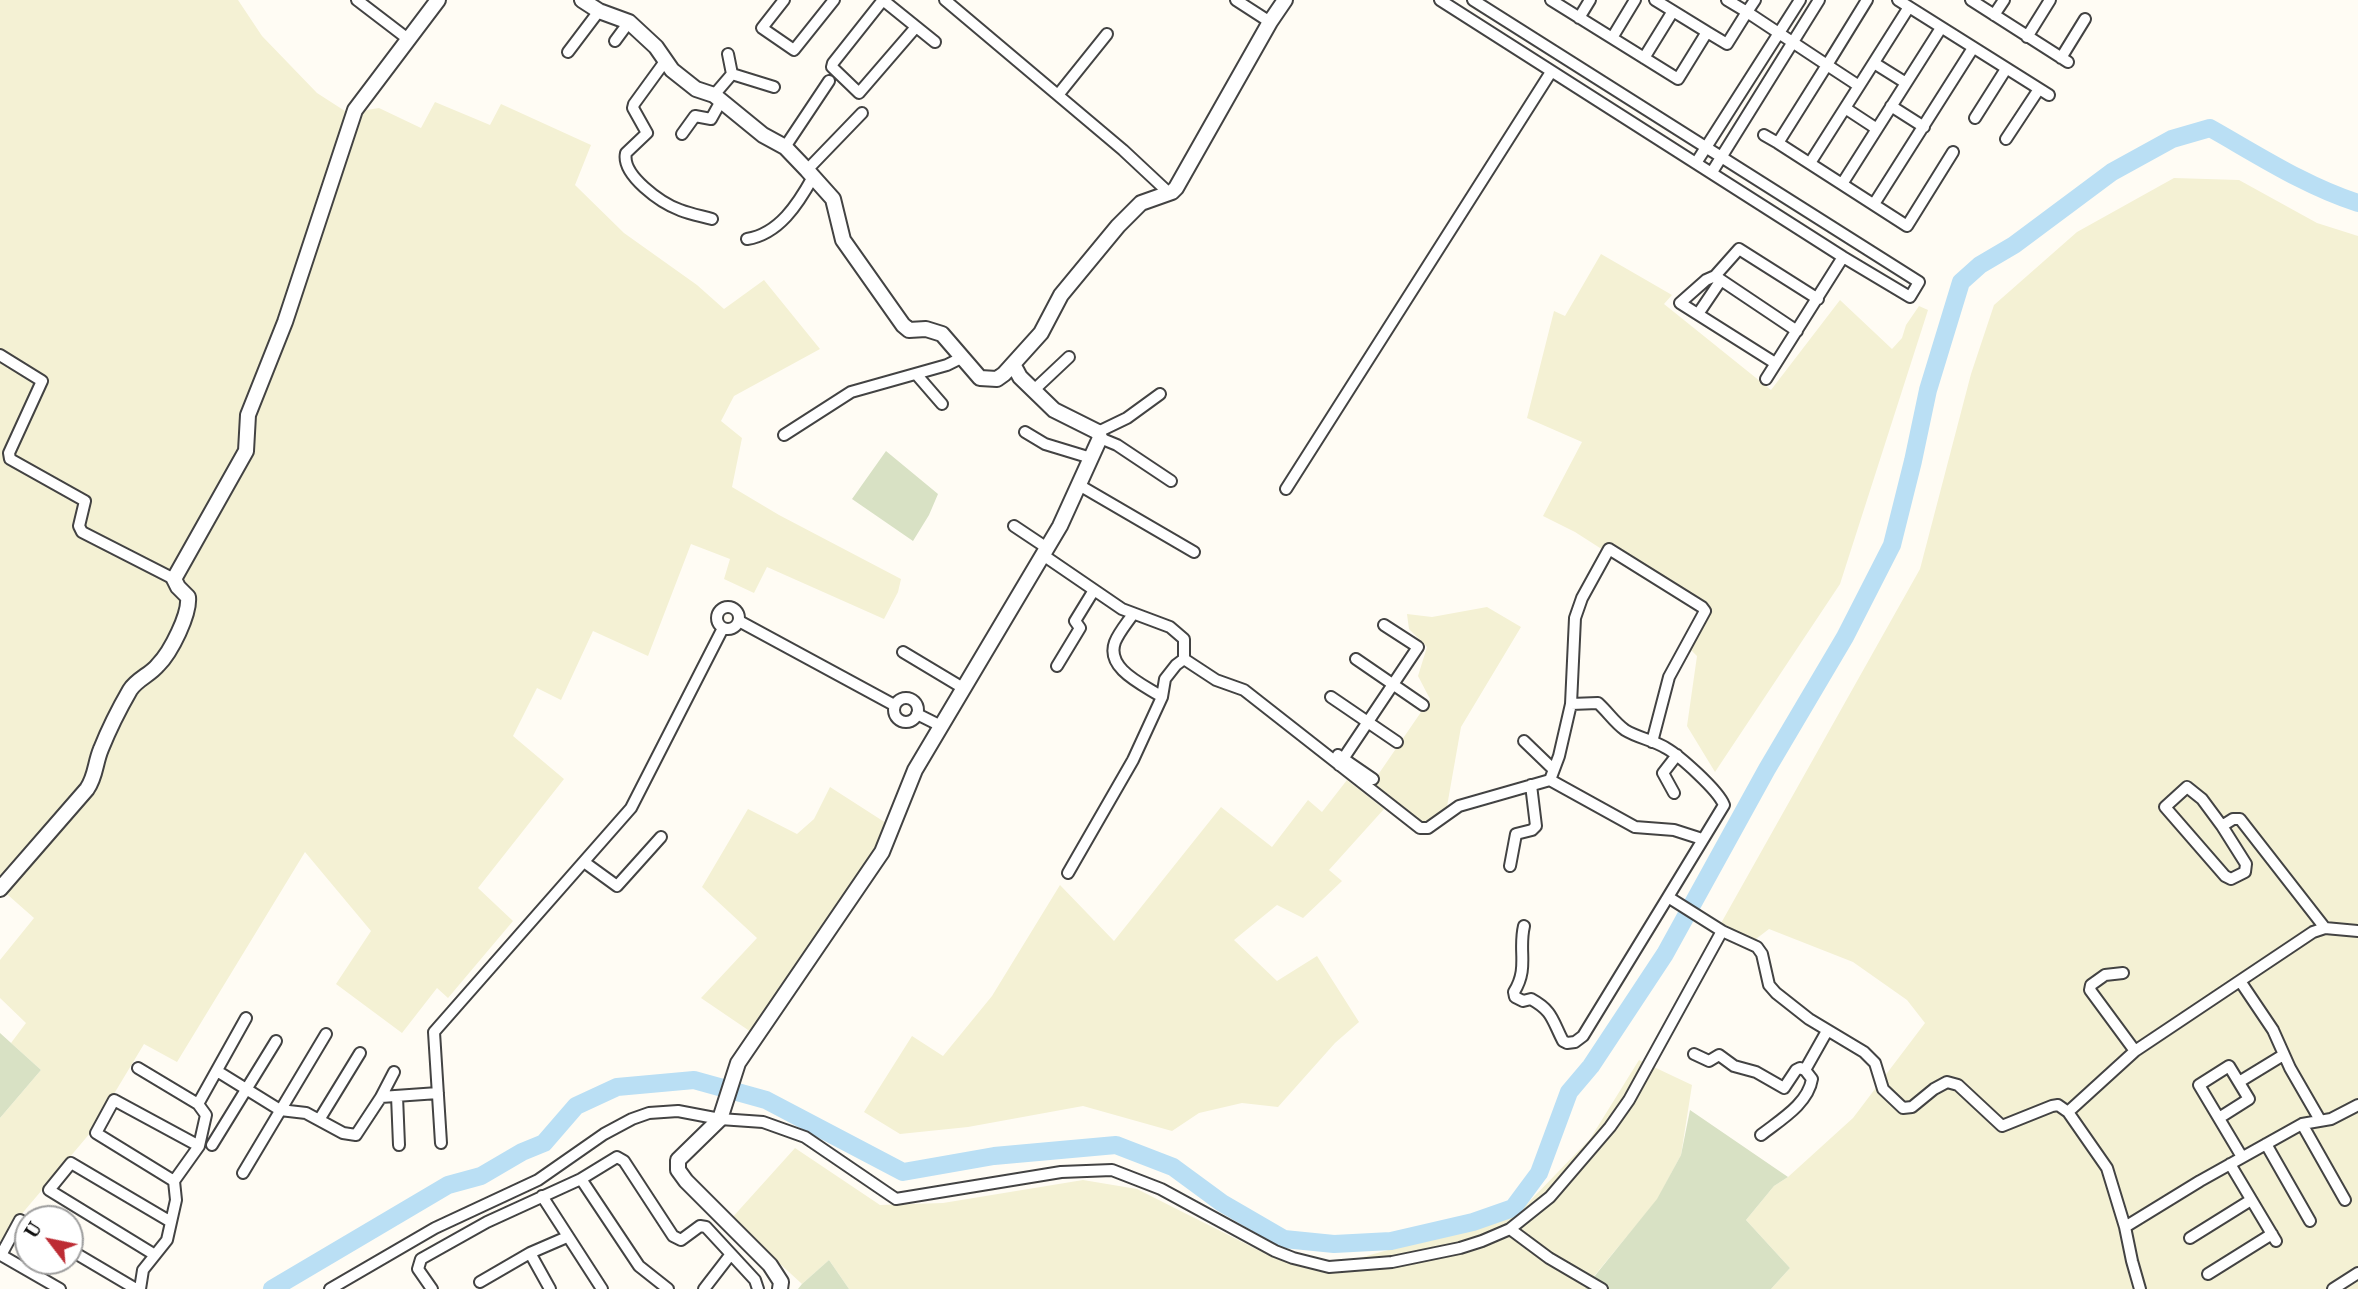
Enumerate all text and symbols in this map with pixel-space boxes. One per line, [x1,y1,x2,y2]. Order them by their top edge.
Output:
north arrow [14,1205,84,1275]
text: U [18,1217,48,1243]

